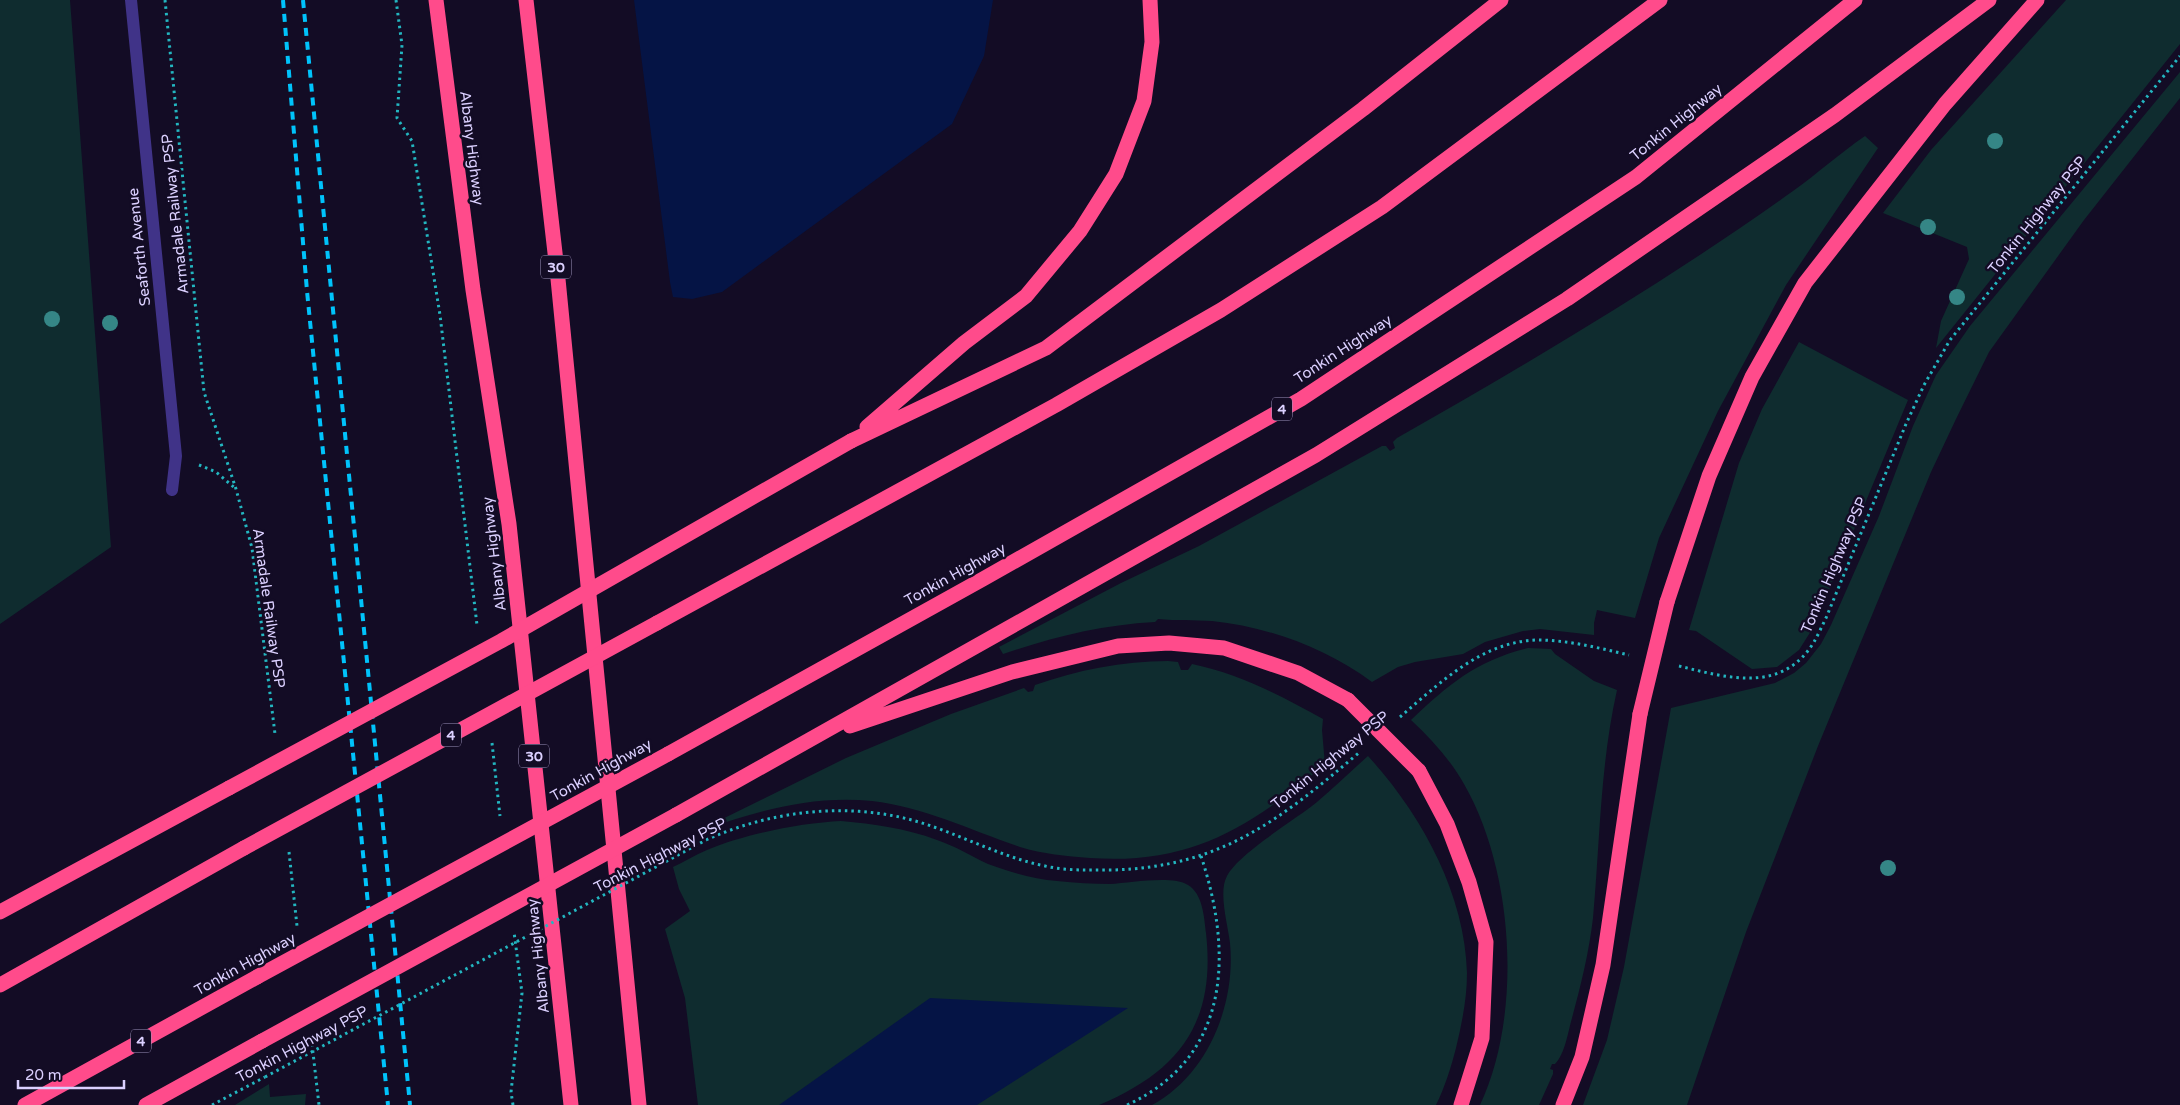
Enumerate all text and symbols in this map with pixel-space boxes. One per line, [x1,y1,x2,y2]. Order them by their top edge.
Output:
street label: Tonkin Highway [1626,79,1726,165]
street label: Albany Highway [456,90,488,206]
street label: Armadale Railway PSP [158,133,192,295]
street label: Tonkin Highway PSP [1984,153,2090,277]
street label: Seaforth Avenue [124,187,154,307]
road number: 30 [541,256,571,278]
street label: Tonkin Highway [1291,311,1395,387]
road number: 4 [1272,398,1292,420]
street label: Tonkin Highway PSP [1797,494,1871,636]
street label: Albany Highway [478,496,510,612]
street label: Armadale Railway PSP [249,527,289,689]
street label: Tonkin Highway [901,539,1009,609]
street label: Tonkin Highway PSP [1268,707,1392,813]
road number: 4 [441,724,461,746]
street label: Tonkin Highway [547,735,655,805]
road number: 30 [519,744,549,768]
street label: Tonkin Highway PSP [591,814,729,896]
street label: Albany Highway [523,898,553,1014]
street label: Tonkin Highway [191,929,299,999]
street label: Tonkin Highway PSP [233,1002,371,1086]
road number: 4 [131,1030,151,1052]
scale bar [18,1058,124,1090]
text: 20 m [25,1066,62,1084]

